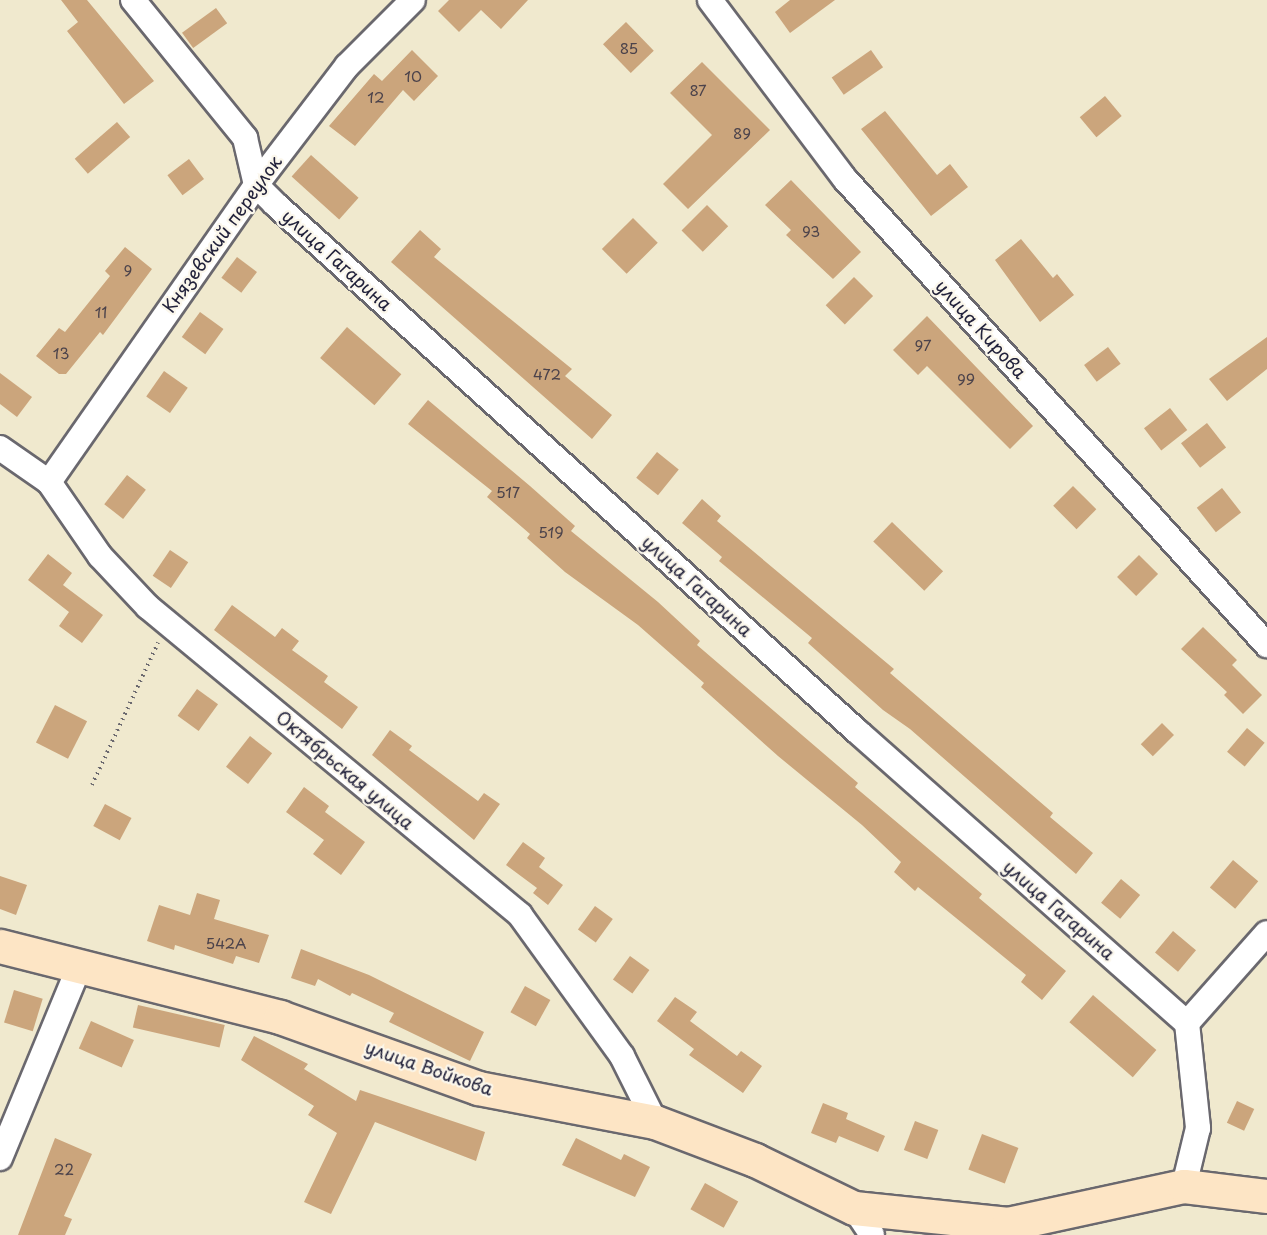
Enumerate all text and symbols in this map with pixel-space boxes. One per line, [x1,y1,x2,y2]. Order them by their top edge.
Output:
house number: 85 [620,39,638,57]
house number: 10 [404,67,422,85]
house number: 87 [689,81,707,99]
house number: 12 [367,88,385,106]
house number: 89 [733,124,751,142]
street label: Князевский переулок [158,151,286,317]
street label: улица Гагарина [278,205,396,315]
house number: 93 [802,222,820,240]
house number: 9 [124,261,132,279]
street label: улица Кирова [931,275,1031,383]
house number: 11 [95,303,107,321]
house number: 97 [914,336,932,354]
house number: 13 [53,344,69,362]
house number: 472 [533,365,561,383]
house number: 99 [957,370,975,388]
house number: 517 [496,483,520,501]
house number: 519 [538,523,564,541]
street label: улица Гагарина [638,531,756,641]
street label: Октябрьская улица [271,706,419,834]
street label: улица Гагарина [999,856,1119,964]
house number: 542А [205,934,247,952]
street label: улица Войкова [362,1036,496,1100]
house number: 22 [54,1160,74,1178]

